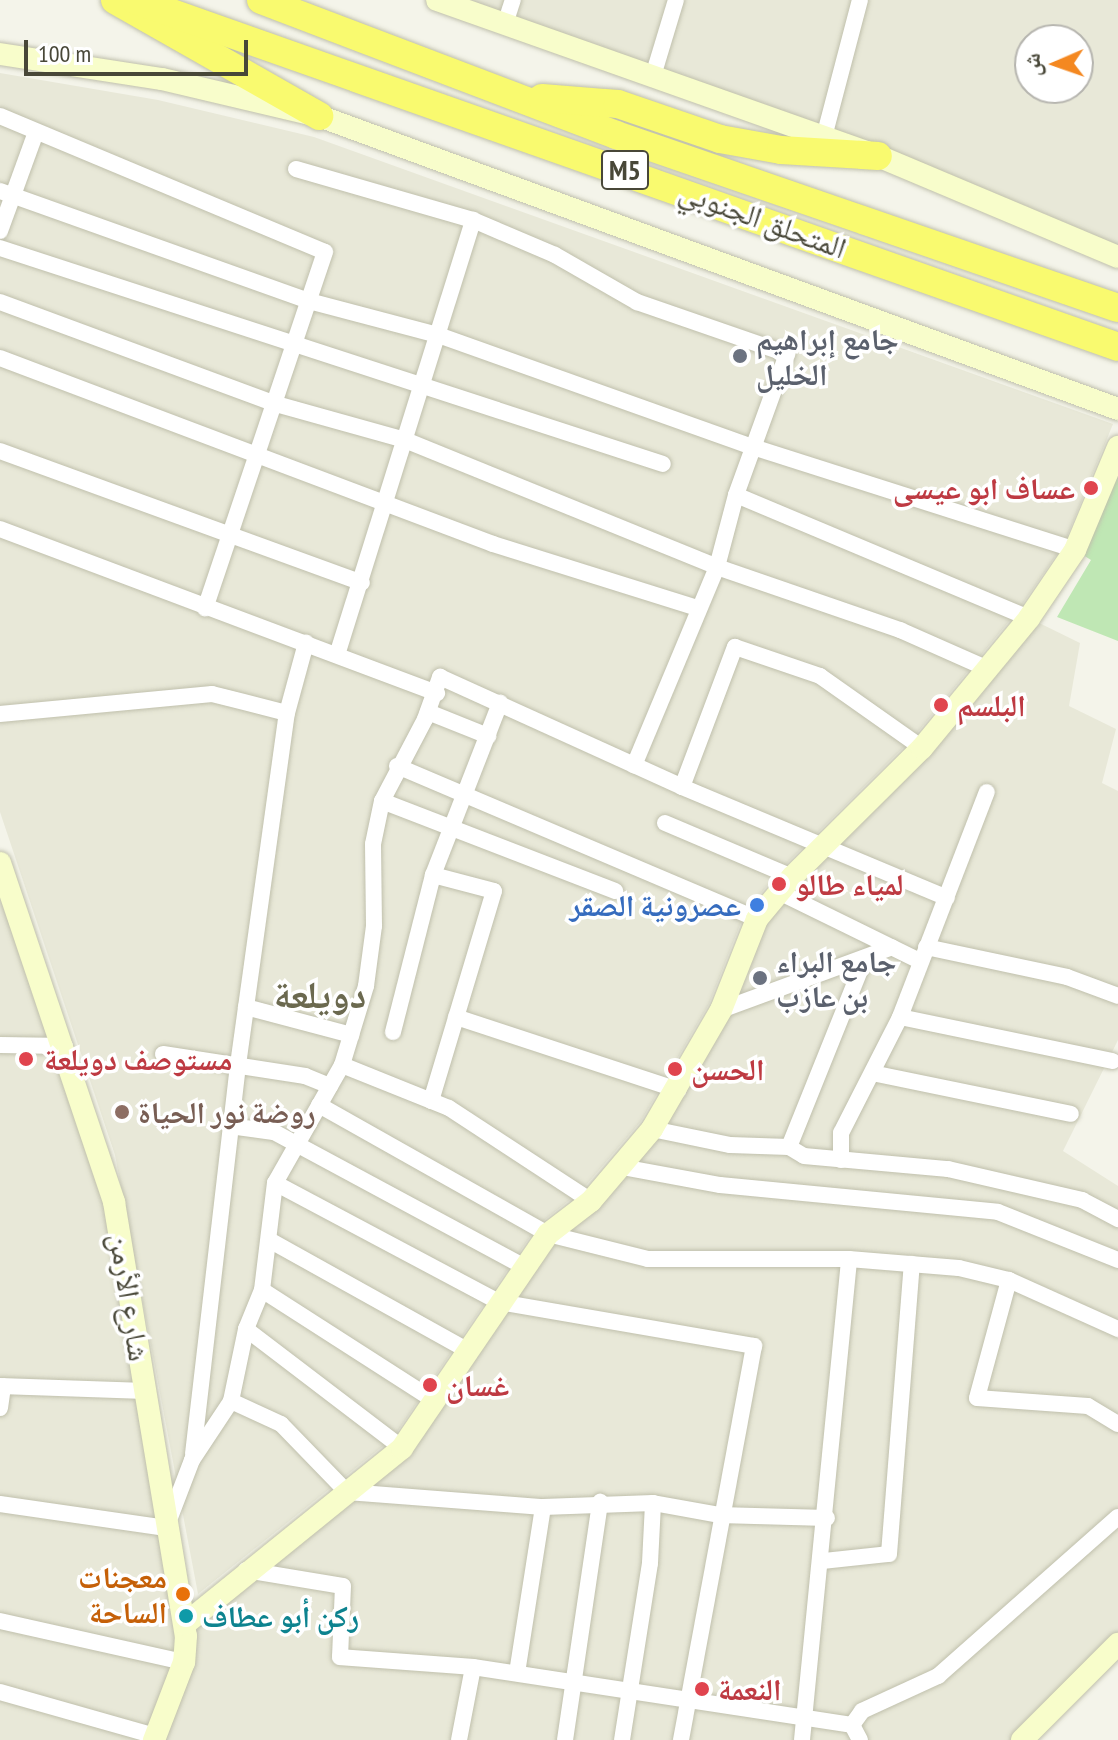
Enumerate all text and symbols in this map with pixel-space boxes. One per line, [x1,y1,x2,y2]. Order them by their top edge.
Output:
scale bar [28,24,252,74]
north arrow [1014,24,1094,104]
text: 100 m [38,38,91,69]
text: ش [1018,53,1046,77]
road number: M5 [601,146,649,194]
street label: المتحلق الجنوبي [675,172,851,266]
place label: جامع إبراهيم الخليل [756,321,899,392]
marker: جامع إبراهيم الخليل [731,347,749,365]
place label: عساف ابو عيسى [893,470,1075,506]
marker: عساف ابو عيسى [1082,479,1100,497]
place label: البلسم [957,687,1026,723]
marker: البلسم [932,696,950,714]
place label: لمياء طالو [795,866,904,902]
marker: لمياء طالو [770,875,788,893]
place label: عصرونية الصقر [570,887,741,923]
marker: عصرونية الصقر [748,896,766,914]
place label: جامع البراء بن عازب [776,943,896,1014]
marker: جامع البراء بن عازب [751,969,769,987]
district label: دويلعة [274,971,366,1017]
place label: مستوصف دويلعة [44,1041,233,1077]
marker: مستوصف دويلعة [15,1048,37,1070]
place label: الحسن [691,1051,765,1087]
marker: الحسن [666,1060,684,1078]
place label: روضة نور الحياة [138,1094,315,1130]
marker: روضة نور الحياة [113,1103,131,1121]
street label: شارع الأرمن [102,1231,158,1363]
place label: غسان [446,1367,509,1403]
marker: غسان [421,1376,439,1394]
place label: معجنات الساحة [78,1559,167,1630]
marker: معجنات الساحة [174,1585,192,1603]
place label: ركن أبو عطاف [202,1598,359,1634]
marker: ركن أبو عطاف [177,1607,195,1625]
place label: النعمة [718,1671,782,1707]
marker: النعمة [693,1680,711,1698]

